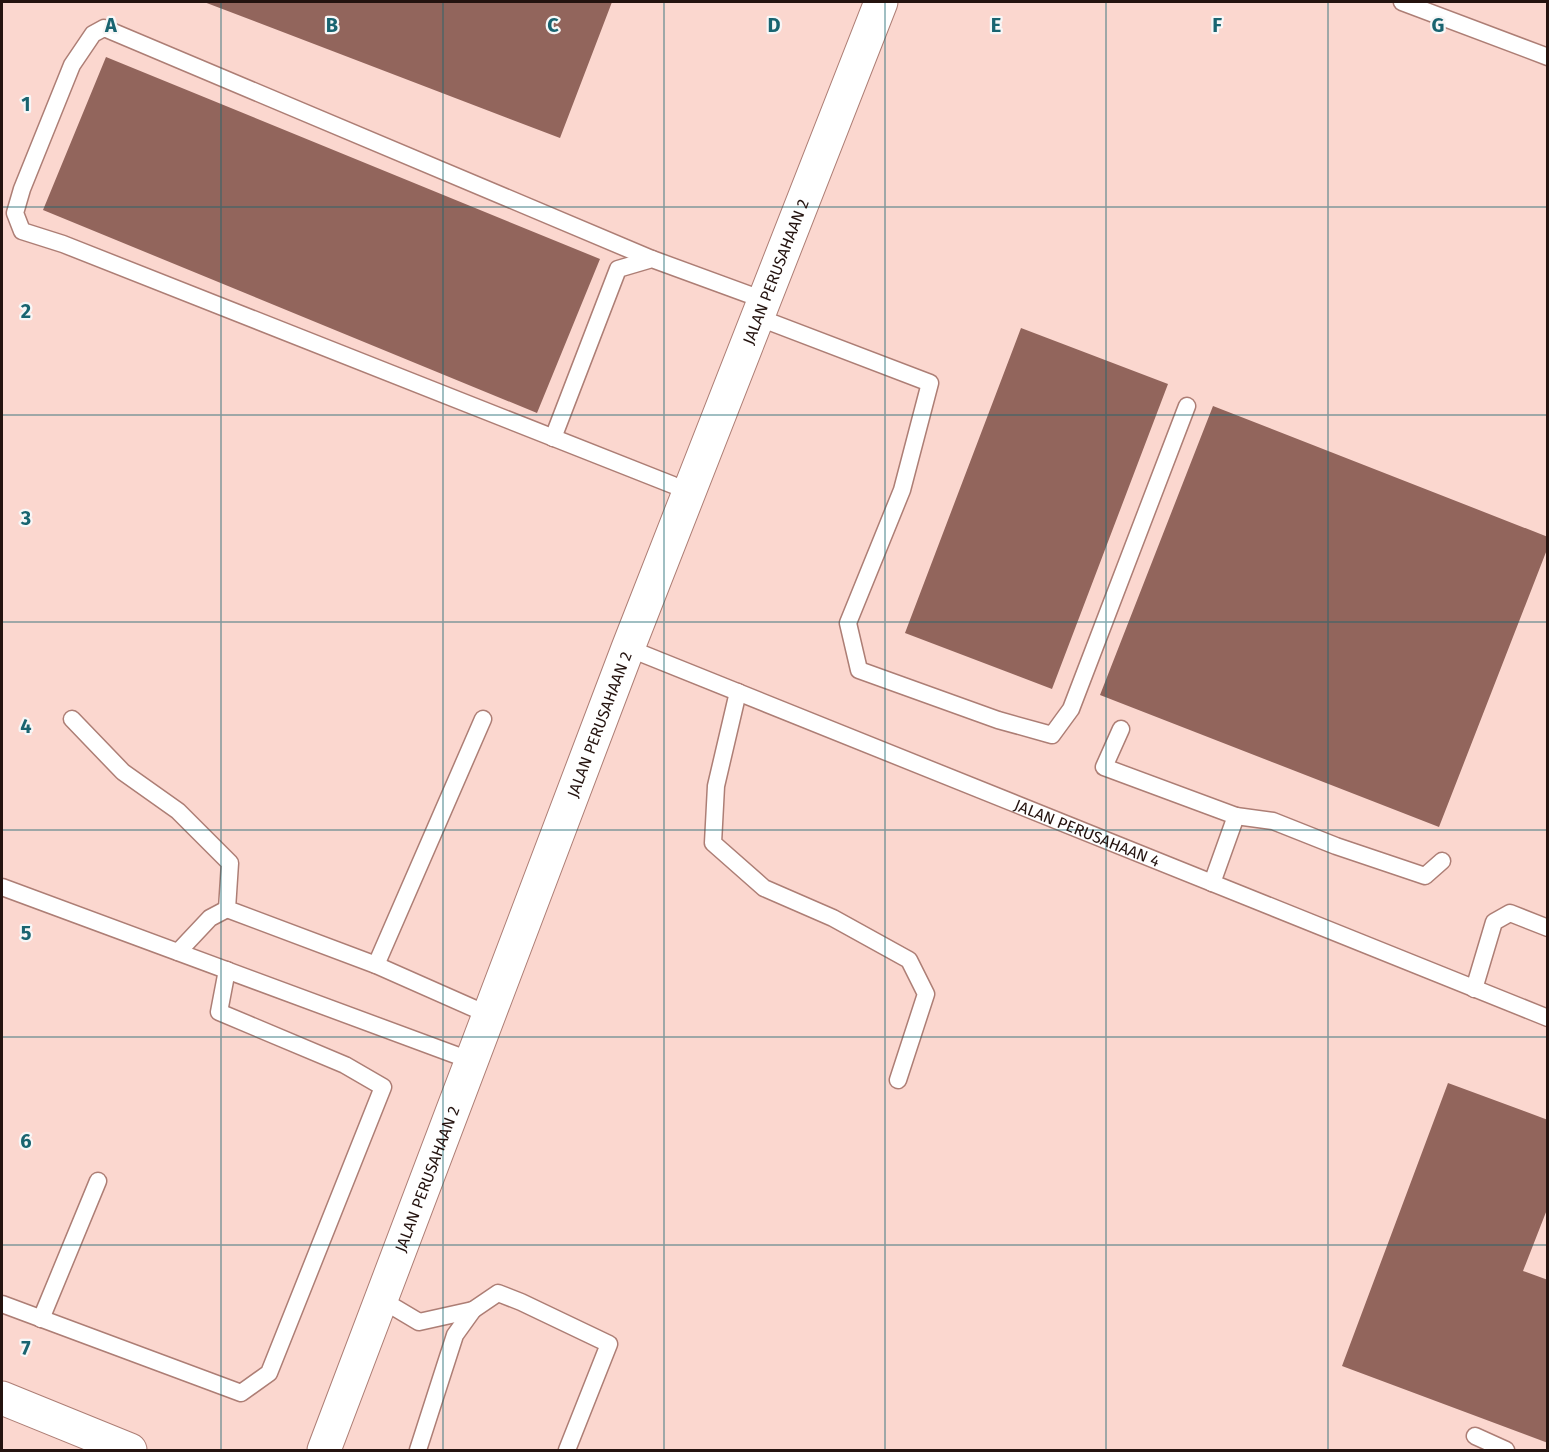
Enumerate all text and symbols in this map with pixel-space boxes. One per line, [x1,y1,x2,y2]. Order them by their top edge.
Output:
text: A [104,13,118,37]
text: B [326,13,338,37]
text: C [547,13,559,37]
text: D [767,13,781,37]
text: E [991,13,1001,37]
text: F [1212,13,1222,37]
text: G [1432,13,1444,37]
text: 1 [21,92,31,116]
street label: JALAN PERUSAHAAN 2 [739,196,813,347]
text: 2 [21,299,31,323]
text: 3 [20,506,31,530]
street label: JALAN PERUSAHAAN 2 [563,649,636,800]
text: 4 [20,714,32,738]
street label: JALAN PERUSAHAAN 4 [1012,795,1163,871]
text: 5 [21,921,32,945]
street label: JALAN PERUSAHAAN 2 [391,1103,464,1255]
text: 6 [20,1129,32,1153]
text: 7 [21,1336,31,1360]

